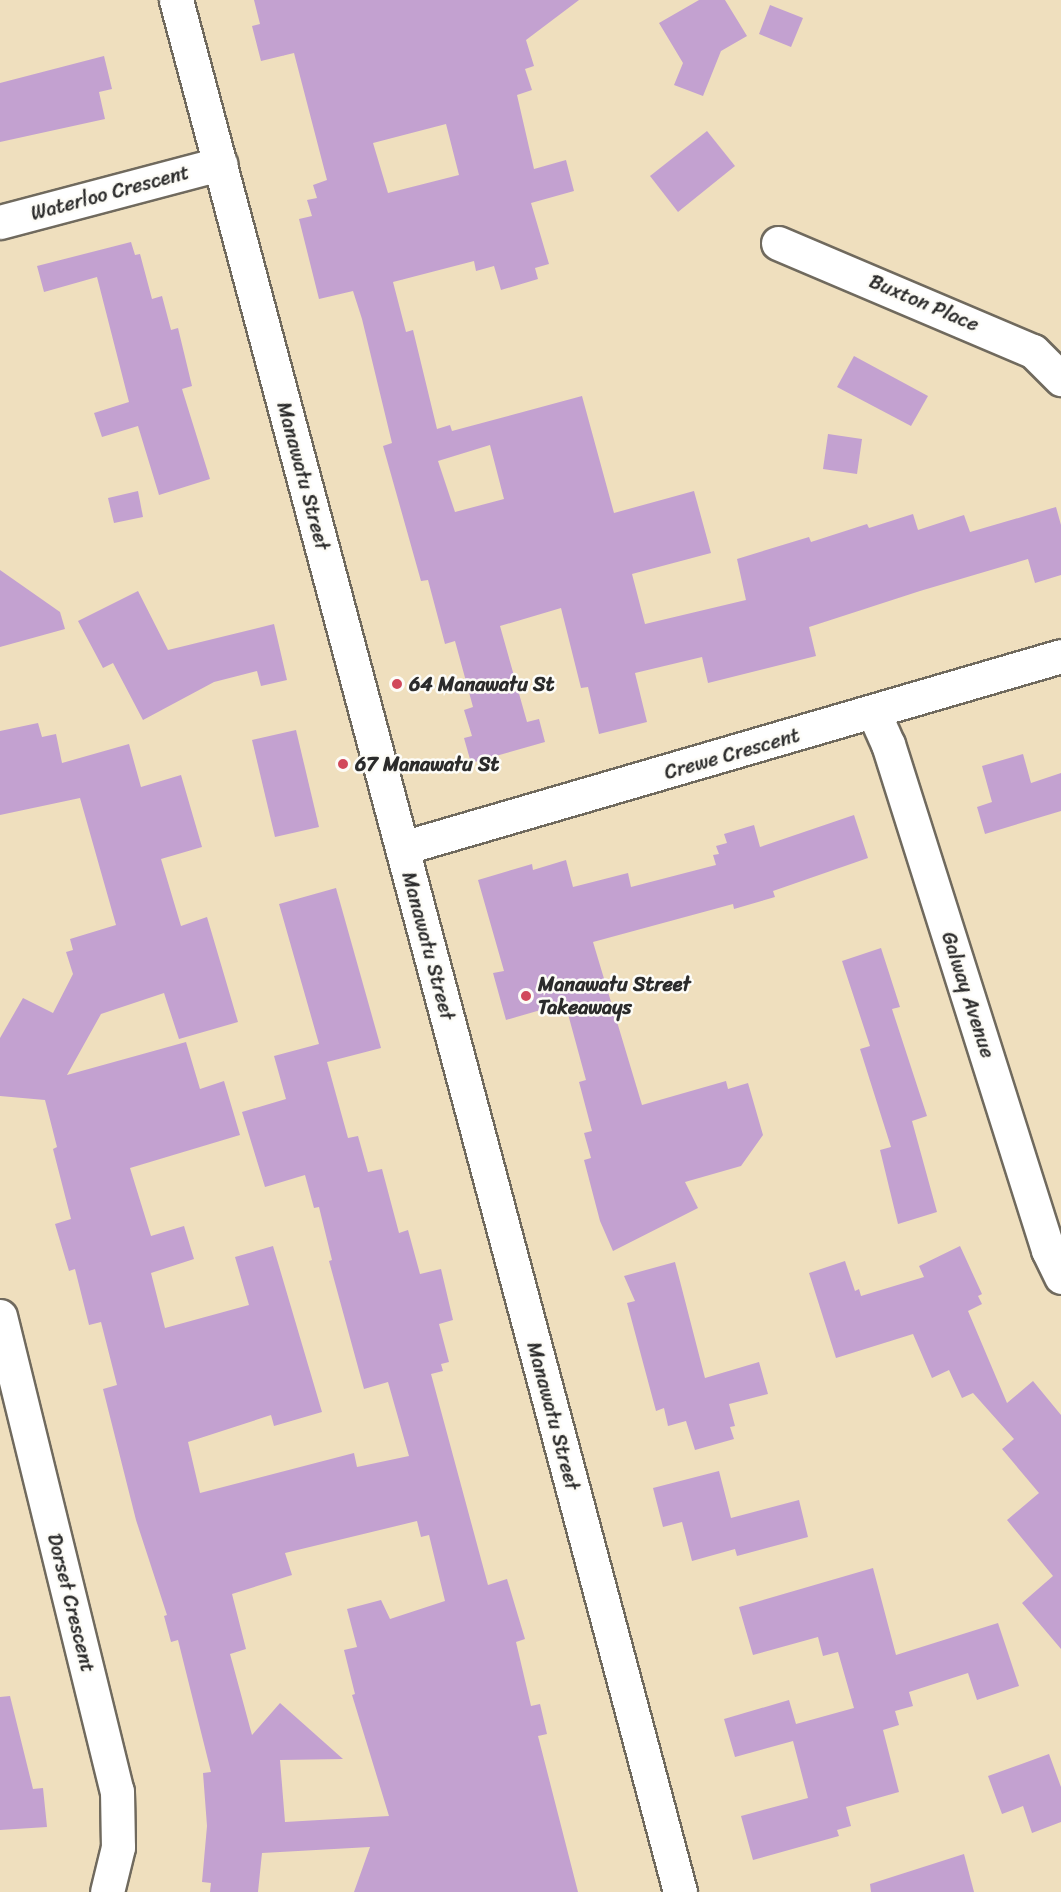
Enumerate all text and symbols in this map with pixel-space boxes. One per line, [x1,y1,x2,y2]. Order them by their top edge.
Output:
street label: Waterloo Crescent [28,160,192,226]
street label: Buxton Place [866,269,982,337]
street label: Manawatu Street [272,399,334,553]
place label: 64 Manawatu St [409,672,554,696]
marker: 64 Manawatu St [390,677,404,691]
street label: Crewe Crescent [661,723,803,785]
place label: 67 Manawatu St [355,752,499,776]
marker: 67 Manawatu St [336,757,350,771]
street label: Manawatu Street [397,869,459,1023]
street label: Galway Avenue [936,929,1000,1061]
place label: Manawatu Street Takeaways [538,972,691,1019]
marker: Manawatu Street Takeaways [519,989,533,1003]
street label: Manawatu Street [522,1339,584,1493]
street label: Dorset Crescent [42,1531,100,1675]

